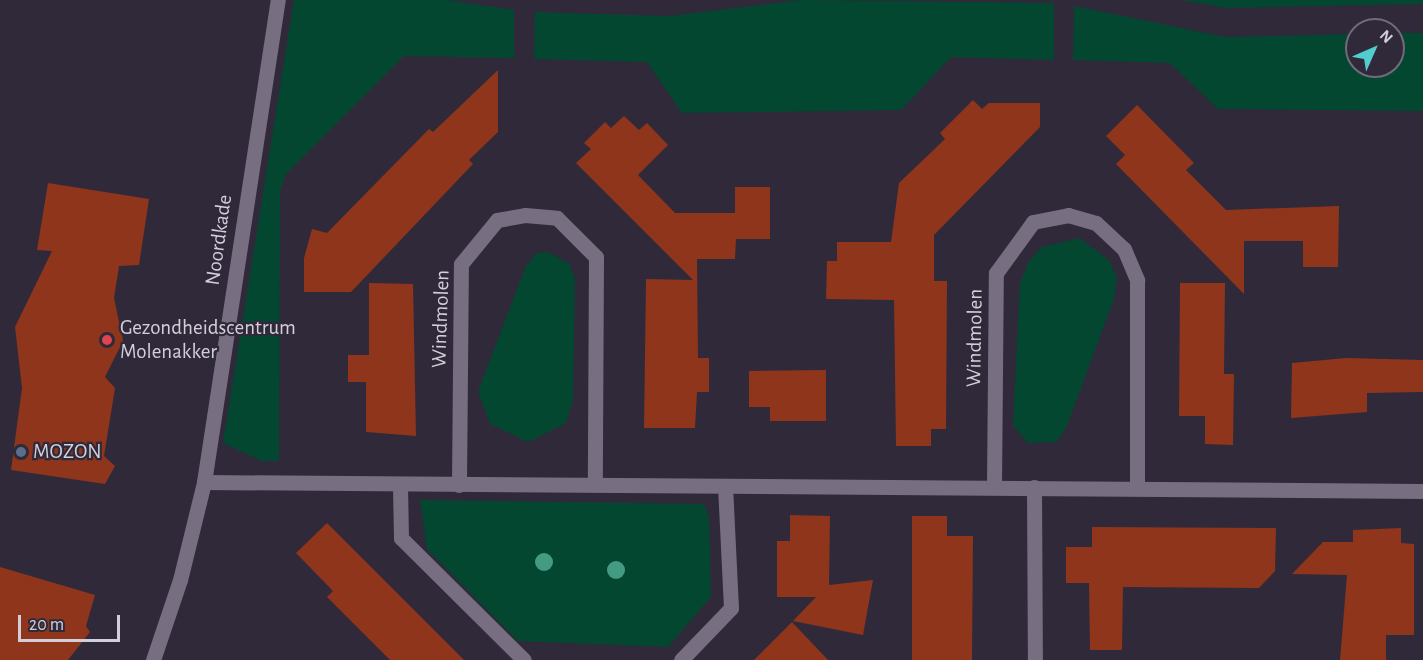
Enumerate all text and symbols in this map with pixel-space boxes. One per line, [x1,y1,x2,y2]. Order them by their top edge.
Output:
north arrow [1345,18,1405,78]
text: N [1377,27,1396,46]
street label: Noordkade [200,193,238,287]
street label: Windmolen [427,269,455,369]
street label: Windmolen [962,289,988,387]
place label: Gezondheidscentrum Molenakker [120,315,296,365]
marker: Gezondheidscentrum Molenakker [98,331,116,349]
place label: MOZON [33,439,102,465]
marker: MOZON [14,445,28,459]
scale bar [21,603,123,641]
text: 20 m [29,616,64,634]

